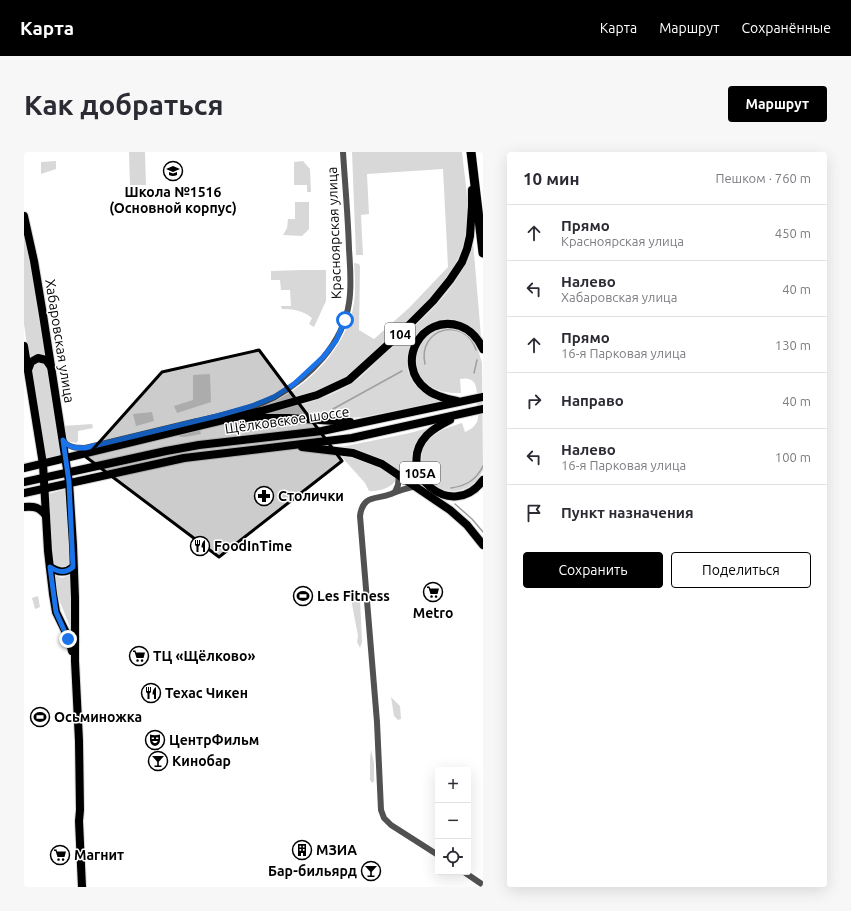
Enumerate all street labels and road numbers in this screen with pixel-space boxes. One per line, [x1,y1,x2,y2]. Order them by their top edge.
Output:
street label: Красноярская улица [324,167,344,299]
street label: Хабаровская улица [42,278,78,404]
road number: 104 [385,323,415,345]
street label: Щёлковское шоссе [224,403,350,437]
road number: 105A [400,462,440,484]

